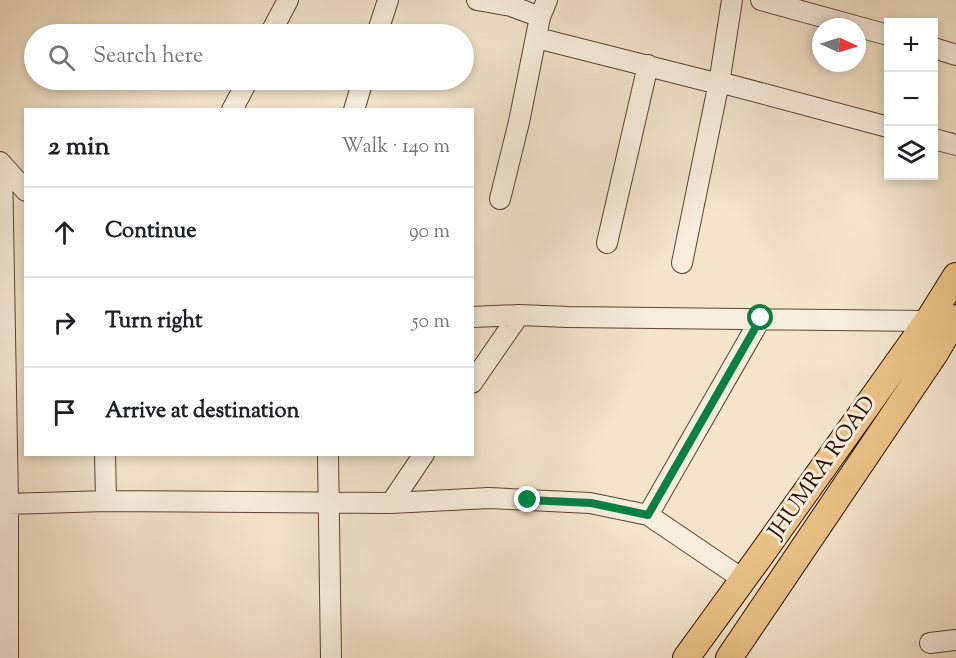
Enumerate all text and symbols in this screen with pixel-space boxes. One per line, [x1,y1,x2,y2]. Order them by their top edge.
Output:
north arrow [812,18,866,72]
map controls [884,18,938,180]
button: + [884,18,938,72]
search box [24,24,474,90]
icon: search [45,41,78,74]
text: Search here [93,41,203,73]
button: − [884,72,938,126]
button: layers [884,126,938,180]
text: 2 min [48,129,110,166]
text: Walk · 140 m [341,133,450,162]
icon: ahead [48,216,81,249]
text: Continue [105,216,196,248]
text: 90 m [409,218,450,247]
route start [747,304,773,330]
icon: right [48,306,81,339]
text: Turn right [105,306,202,338]
text: 50 m [412,308,450,337]
street label: JHUMRA ROAD [761,390,884,547]
icon: arrive [48,396,81,429]
text: Arrive at destination [105,396,300,428]
route end [514,486,540,512]

